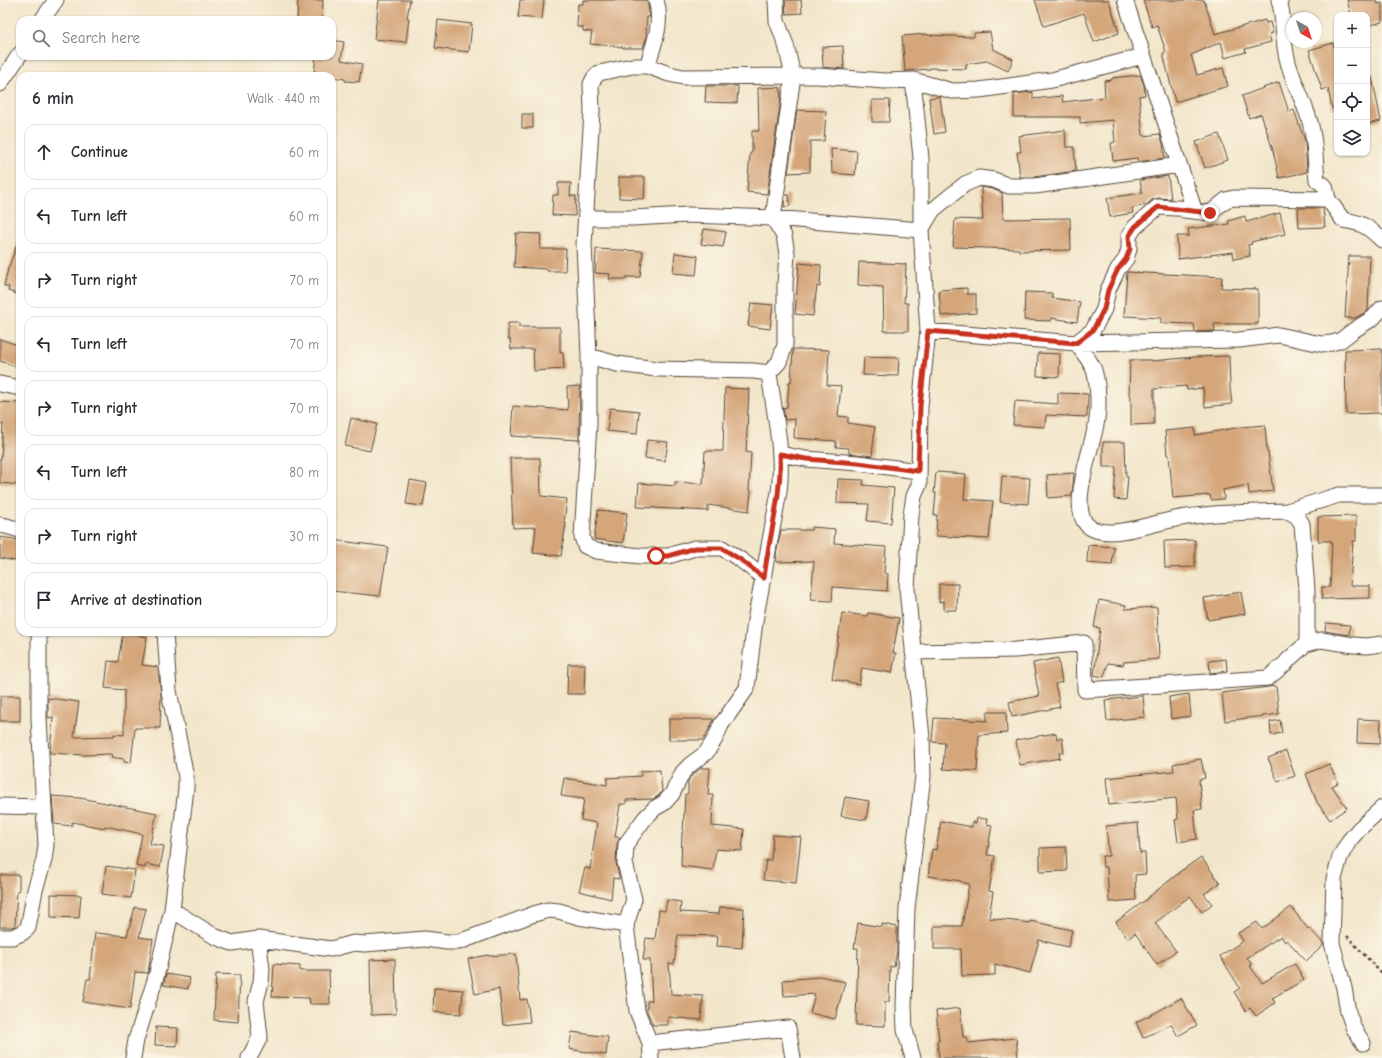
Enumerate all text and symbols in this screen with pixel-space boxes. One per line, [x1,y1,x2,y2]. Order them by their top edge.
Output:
north arrow [1286,12,1322,48]
map controls [1334,12,1370,156]
button: + [1334,12,1370,48]
search box [16,16,336,60]
icon: search [30,27,52,49]
text: Search here [62,29,140,47]
button: − [1334,48,1370,84]
button: locate [1334,84,1370,120]
text: 6 min [32,89,74,108]
text: Walk · 440 m [247,91,320,106]
button: layers [1334,120,1370,156]
icon: ahead [33,141,55,163]
text: Continue [71,143,128,161]
text: 60 m [289,145,319,160]
route end [1201,204,1219,222]
icon: left [33,205,55,227]
text: Turn left [71,207,127,225]
text: 60 m [289,209,319,224]
icon: right [33,269,55,291]
text: Turn right [71,271,137,289]
text: 70 m [290,273,319,288]
icon: left [33,333,55,355]
text: Turn left [71,335,127,353]
text: 70 m [290,337,319,352]
icon: right [33,397,55,419]
text: Turn right [71,399,137,417]
text: 70 m [290,401,319,416]
icon: left [33,461,55,483]
text: Turn left [71,463,127,481]
text: 80 m [289,465,319,480]
icon: right [33,525,55,547]
text: Turn right [71,527,137,545]
text: 30 m [289,529,319,544]
route start [647,547,665,565]
icon: arrive [33,589,55,611]
text: Arrive at destination [71,591,202,609]

